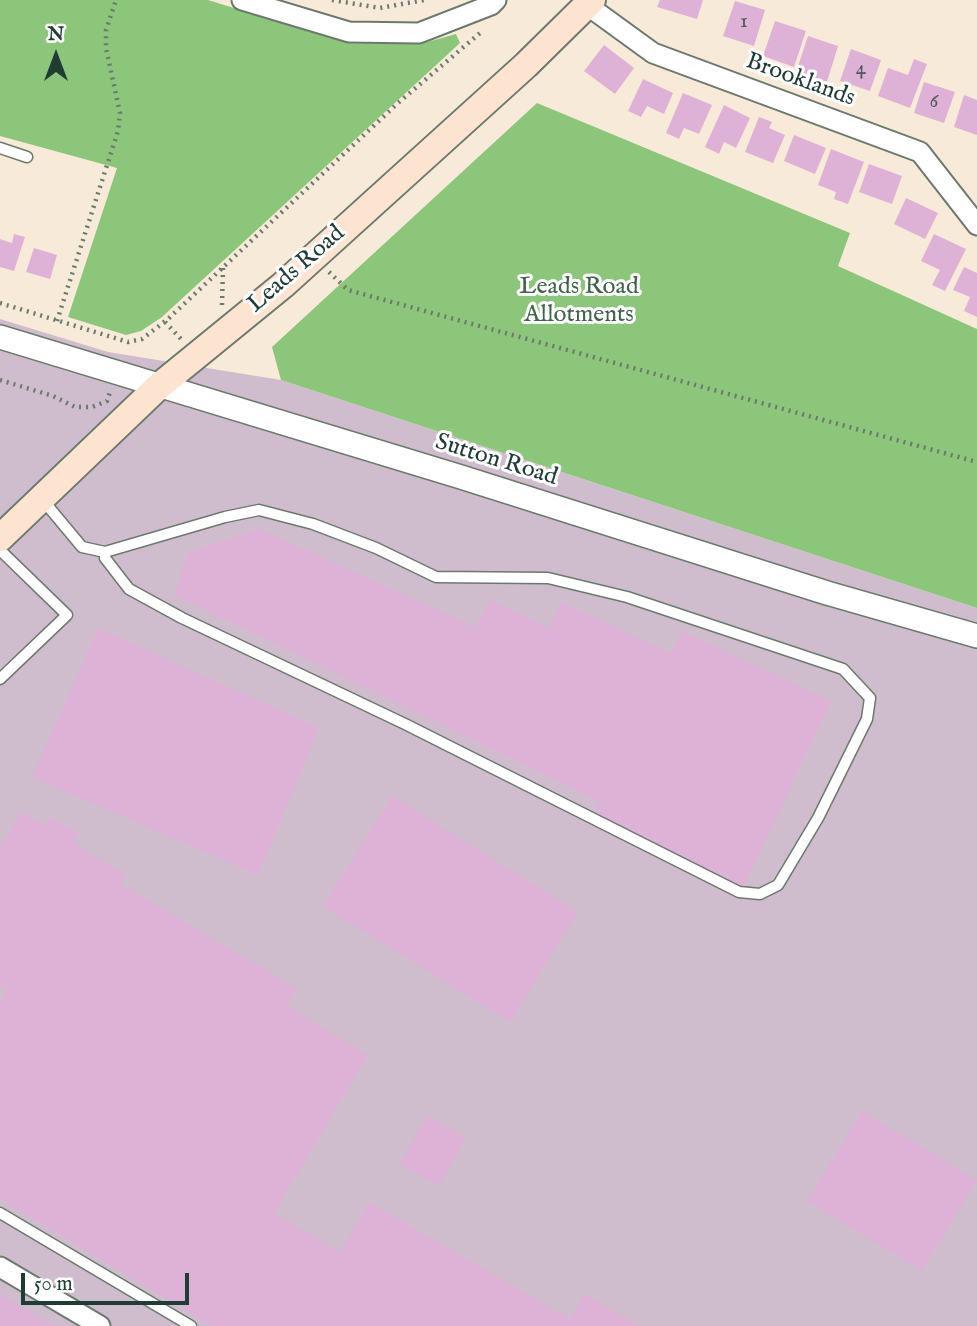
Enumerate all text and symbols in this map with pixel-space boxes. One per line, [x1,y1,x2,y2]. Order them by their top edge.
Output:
house number: 1 [740,10,748,36]
north arrow [21,21,91,91]
text: N [48,23,64,47]
street label: Brooklands [741,48,859,114]
house number: 4 [856,57,866,83]
house number: 6 [930,90,938,116]
street label: Leads Road [243,220,351,320]
park label: Leads Road Allotments [519,274,639,330]
street label: Sutton Road [431,429,561,493]
scale bar [24,1260,192,1304]
text: 50 m [34,1271,73,1298]

